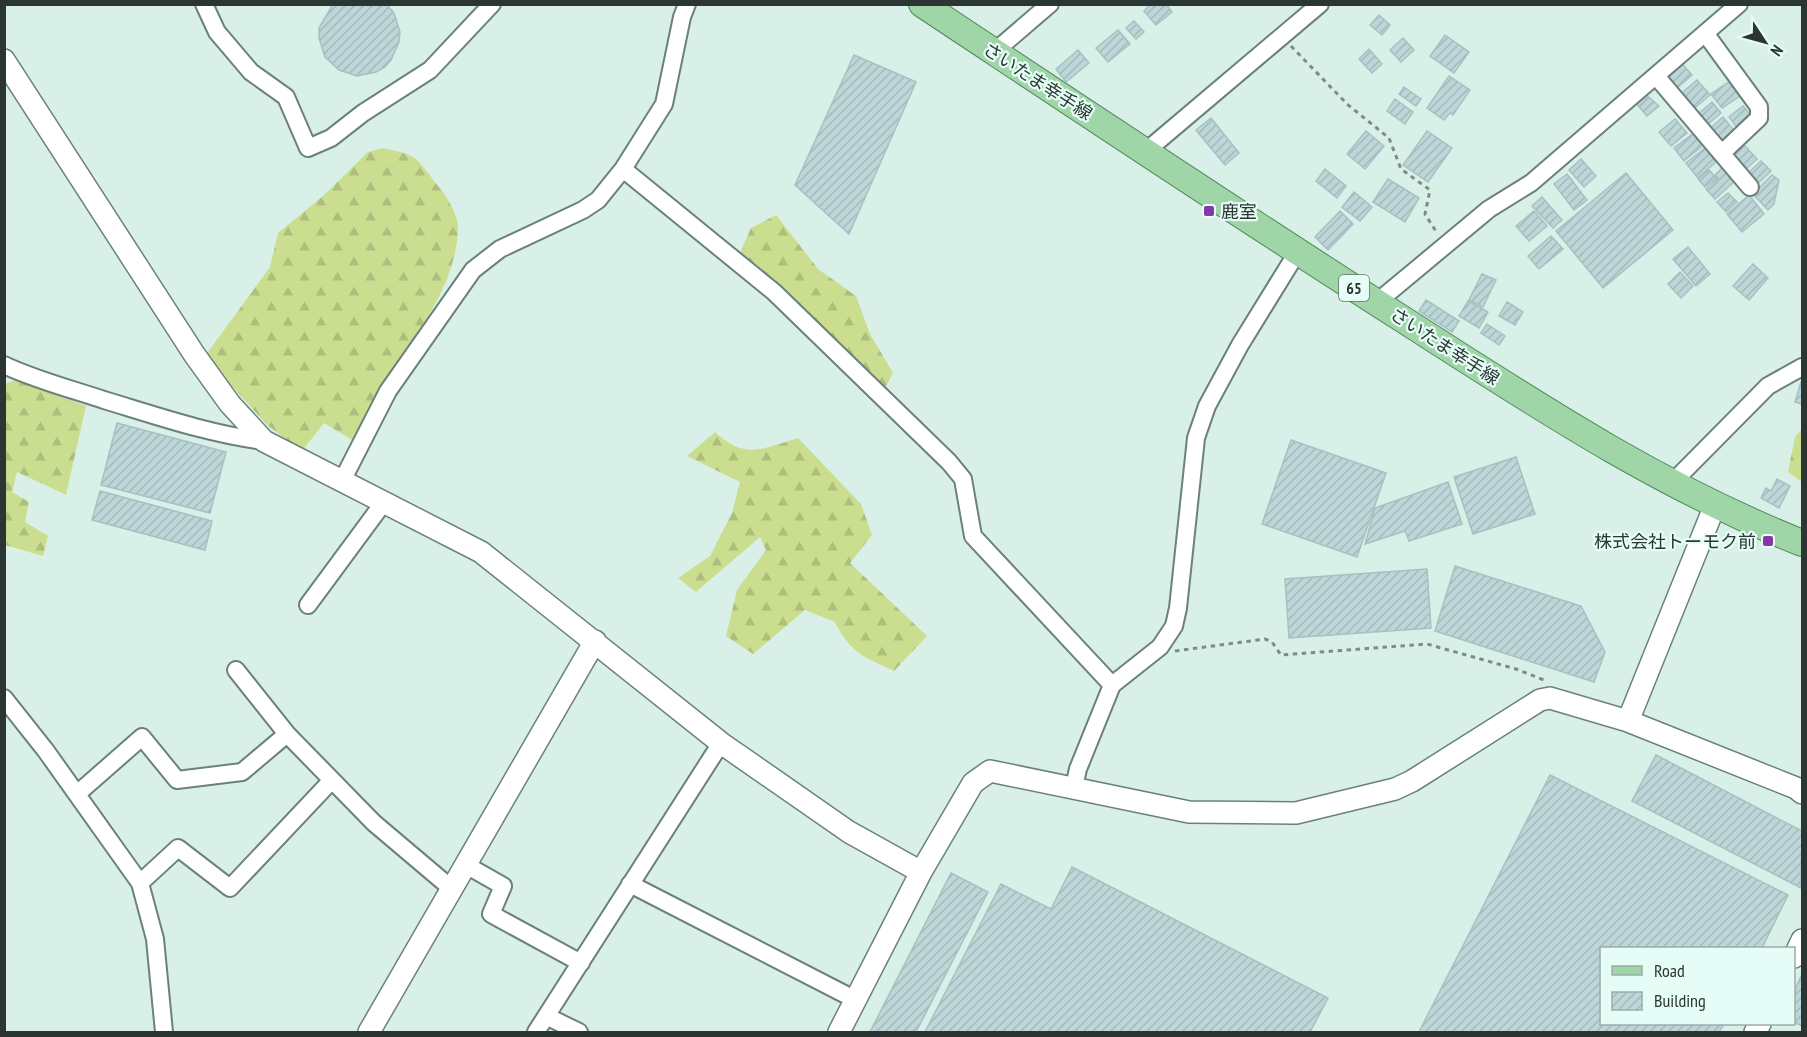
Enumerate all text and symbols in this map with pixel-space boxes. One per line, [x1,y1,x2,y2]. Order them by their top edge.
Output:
north arrow [1735,12,1795,72]
street label: さいたま幸手線 [979,37,1097,125]
text: N [1767,41,1788,60]
place label: 鹿室 [1221,200,1257,223]
marker: 鹿室 [1202,204,1216,218]
road number: 65 [1339,275,1369,301]
street label: さいたま幸手線 [1386,302,1504,390]
place label: 株式会社トーモク前 [1594,530,1756,553]
marker: 株式会社トーモク前 [1761,534,1775,548]
legend [1600,947,1795,1025]
text: Road [1654,959,1685,982]
text: Building [1654,989,1706,1012]

